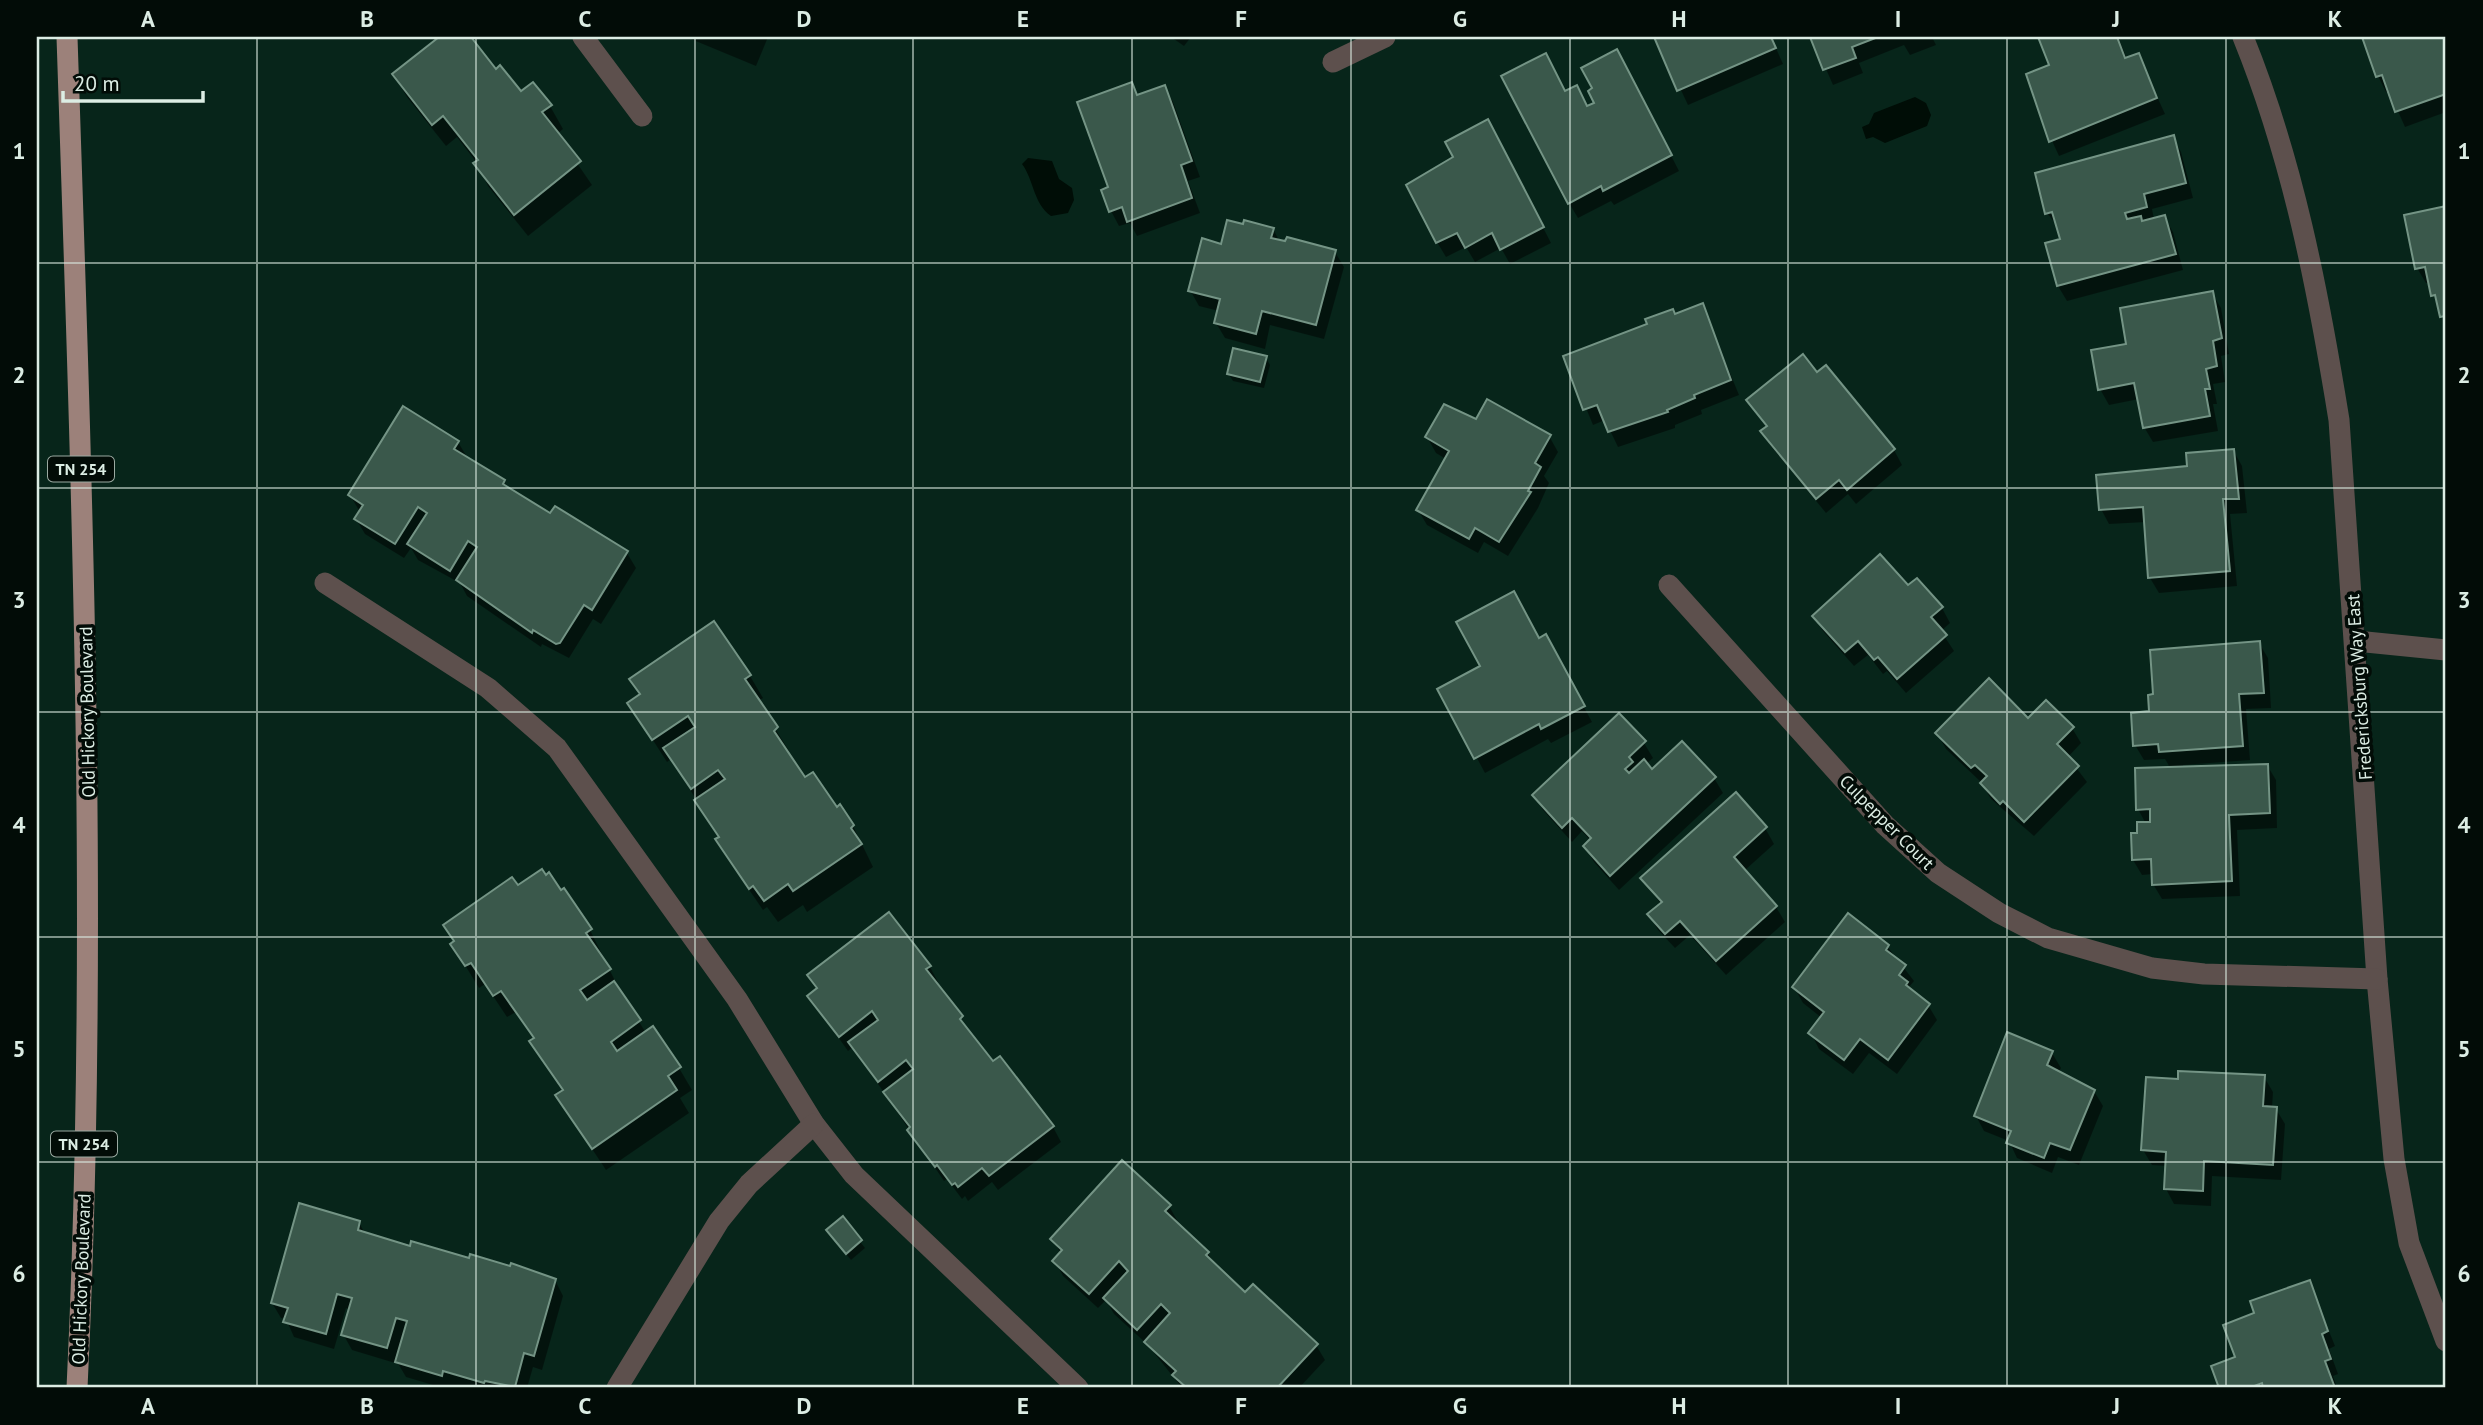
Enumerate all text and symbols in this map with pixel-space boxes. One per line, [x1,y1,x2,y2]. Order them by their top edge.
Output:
text: A [141,4,155,33]
text: B [360,4,374,33]
text: C [579,4,592,33]
text: D [797,4,811,33]
text: E [1017,4,1029,33]
text: F [1235,4,1247,33]
text: G [1453,4,1467,33]
text: H [1672,4,1686,33]
text: I [1895,4,1901,33]
text: J [2111,4,2120,33]
text: K [2328,4,2342,33]
scale bar [63,60,203,104]
text: 20 m [74,70,120,97]
text: 1 [12,136,26,165]
text: 1 [2457,136,2471,165]
text: 2 [12,360,26,389]
text: 2 [2457,360,2471,389]
road number: TN 254 [48,456,114,482]
text: 3 [12,585,26,614]
text: 3 [2457,585,2471,614]
street label: Fredericksburg Way East [2341,593,2377,781]
street label: Old Hickory Boulevard [74,626,100,798]
street label: Culpepper Court [1835,770,1939,874]
text: 4 [12,810,26,839]
text: 4 [2457,810,2471,839]
text: 5 [12,1034,26,1063]
text: 5 [2457,1034,2471,1063]
road number: TN 254 [51,1132,117,1156]
street label: Old Hickory Boulevard [67,1193,95,1365]
text: 6 [12,1259,26,1288]
text: 6 [2457,1259,2471,1288]
text: A [141,1391,155,1420]
text: B [360,1391,374,1420]
text: C [579,1391,592,1420]
text: D [797,1391,811,1420]
text: E [1017,1391,1029,1420]
text: F [1235,1391,1247,1420]
text: G [1453,1391,1467,1420]
text: H [1672,1391,1686,1420]
text: I [1895,1391,1901,1420]
text: J [2111,1391,2120,1420]
text: K [2328,1391,2342,1420]

